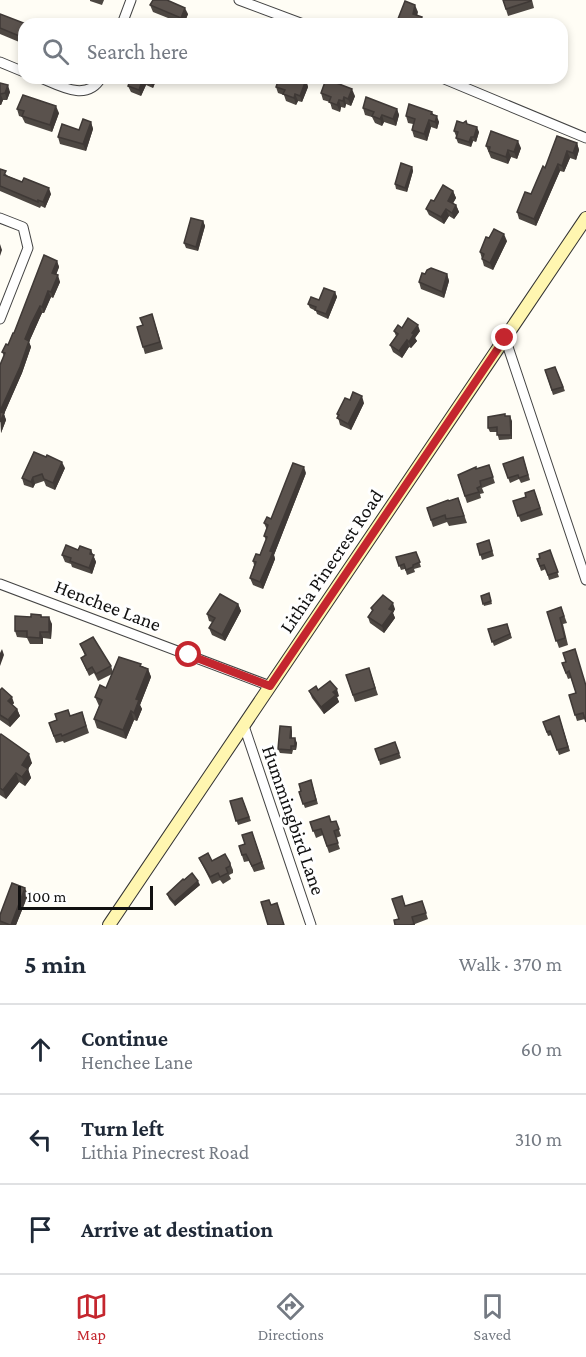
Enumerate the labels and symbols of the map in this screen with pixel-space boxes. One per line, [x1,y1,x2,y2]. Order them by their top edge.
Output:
route end [491,324,517,350]
street label: Lithia Pinecrest Road [275,485,387,637]
street label: Henchee Lane [52,575,164,635]
route start [175,641,201,667]
street label: Hummingbird Lane [257,742,330,898]
scale bar [18,883,153,910]

